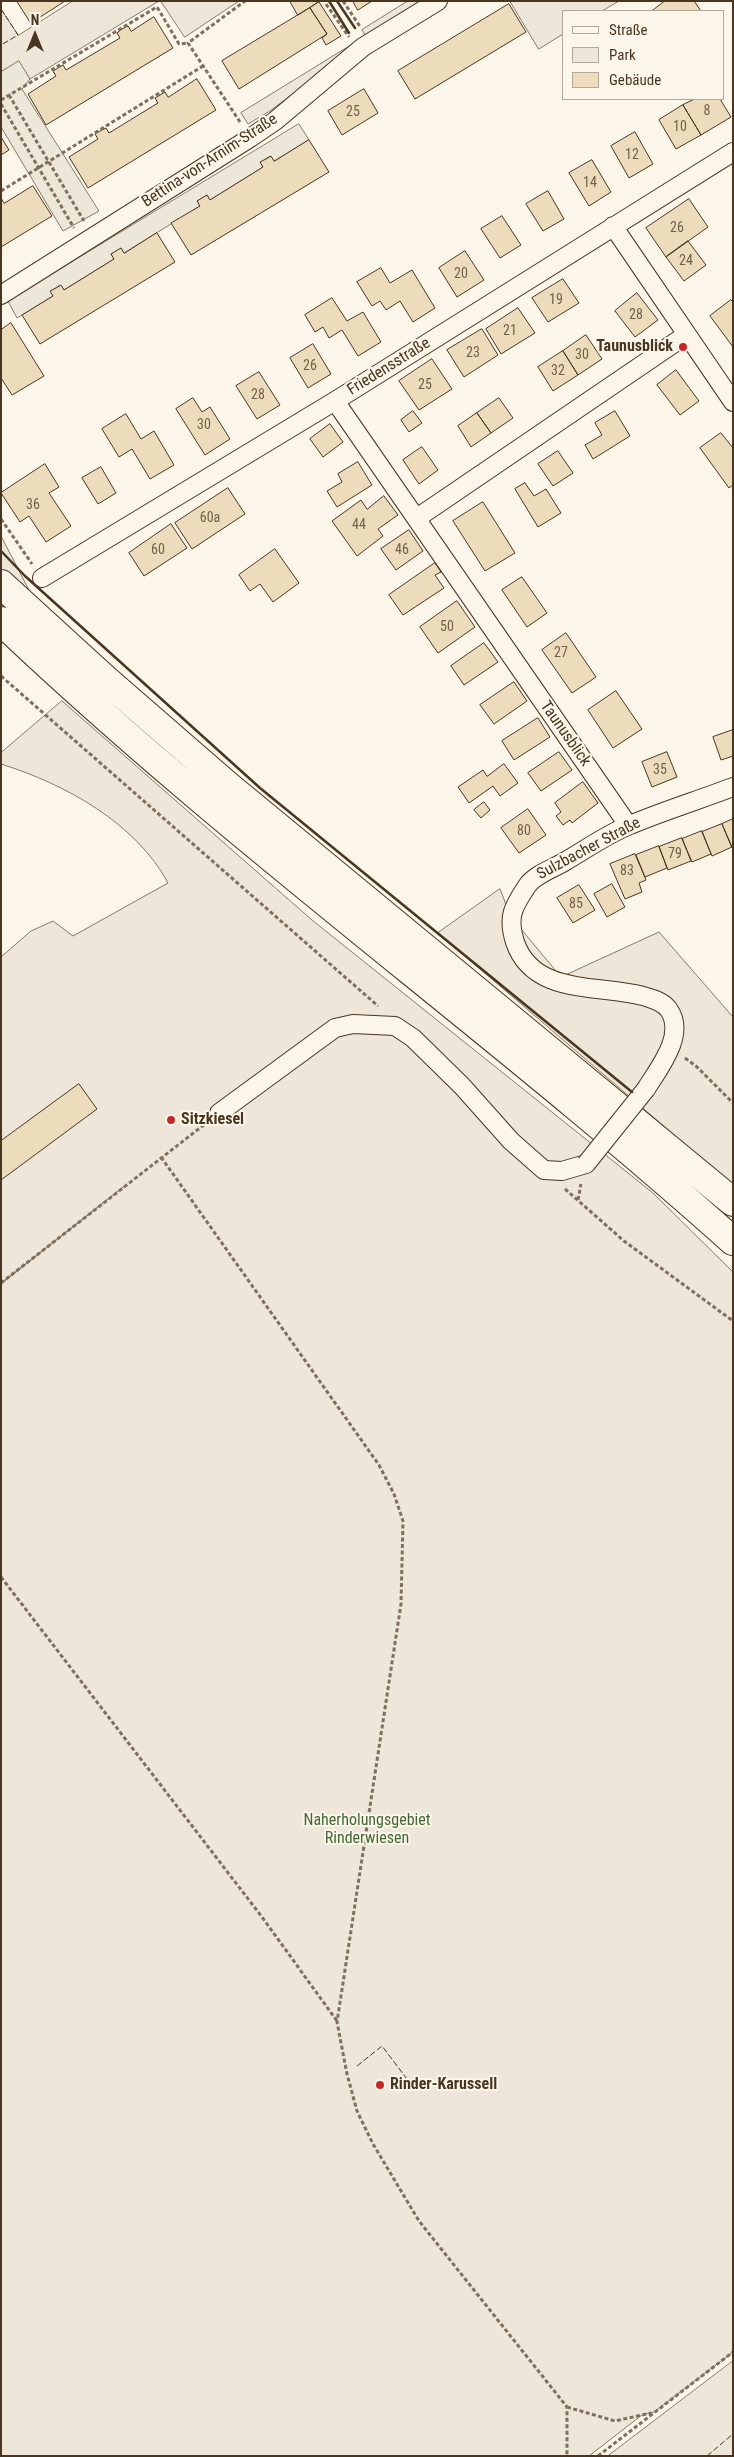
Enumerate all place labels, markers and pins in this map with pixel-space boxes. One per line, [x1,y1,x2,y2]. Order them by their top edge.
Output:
place label: Taunusblick [596,337,673,357]
marker: Taunusblick [677,341,689,353]
place label: Sitzkiesel [181,1110,244,1130]
marker: Sitzkiesel [165,1114,177,1126]
place label: Rinder-Karussell [390,2075,497,2095]
marker: Rinder-Karussell [374,2079,386,2091]

